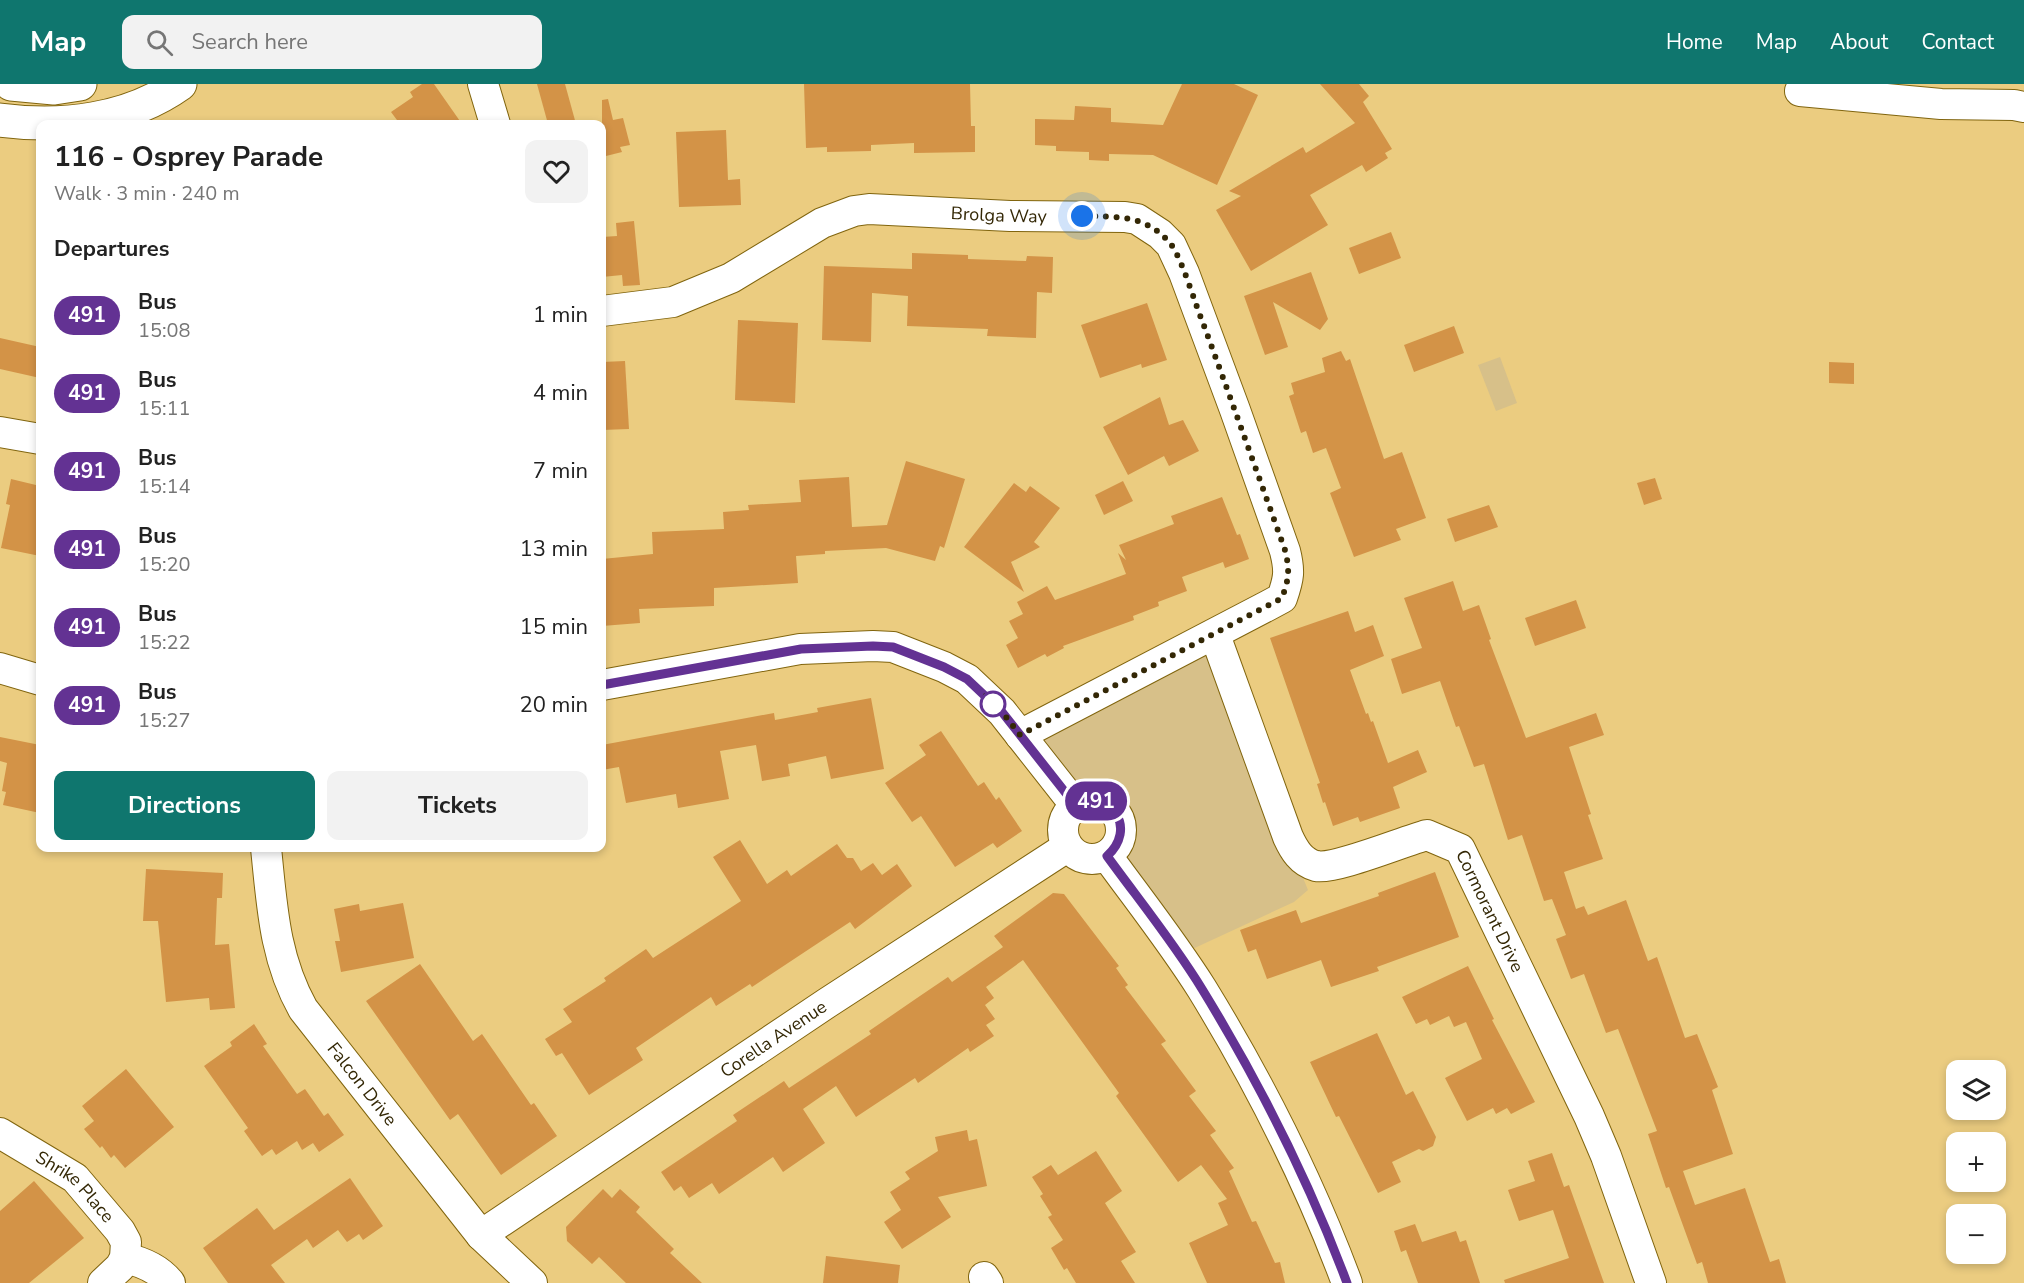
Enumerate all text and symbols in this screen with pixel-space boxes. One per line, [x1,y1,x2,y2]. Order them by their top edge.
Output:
search box [122,15,542,69]
text: Map [30,23,86,61]
icon: search [143,26,176,59]
text: Search here [191,27,308,57]
text: Home [1666,28,1723,56]
text: Map [1756,28,1797,56]
text: About [1830,28,1888,56]
text: Contact [1921,28,1994,56]
text: 116 - Osprey Parade [54,138,323,176]
button: heart [525,140,588,203]
text: Walk · 3 min · 240 m [54,180,240,207]
street label: Brolga Way [950,201,1048,228]
your location [1067,201,1097,231]
text: Departures [54,234,169,264]
text: Bus [138,287,177,317]
text: 1 min [533,300,588,330]
text: 491 [68,301,106,329]
text: 15:08 [138,317,191,344]
text: Bus [138,365,177,395]
text: 4 min [533,378,588,408]
text: 491 [68,379,106,407]
text: 15:11 [138,395,191,422]
text: Bus [138,443,177,473]
text: 7 min [533,456,588,486]
text: 491 [68,457,106,485]
text: 15:14 [138,473,191,500]
text: Bus [138,521,177,551]
text: 13 min [520,534,588,564]
text: 491 [68,535,106,563]
text: 15:20 [138,551,191,578]
text: Bus [138,599,177,629]
text: 15 min [520,612,588,642]
text: 491 [68,613,106,641]
text: 15:22 [138,629,191,656]
text: Bus [138,677,177,707]
text: 20 min [520,690,588,720]
text: 491 [68,691,106,719]
unlabelled marker [980,691,1006,717]
text: 15:27 [138,707,191,734]
button: Directions [54,771,315,840]
button: Tickets [327,771,588,840]
line badge: 491 [1062,782,1130,820]
text: 491 [1077,787,1115,815]
street label: Cormorant Drive [1450,846,1530,976]
street label: Corella Avenue [715,995,831,1083]
street label: Falcon Drive [322,1037,402,1131]
map controls [1946,1060,2006,1264]
button: layers [1946,1060,2006,1120]
button: + [1946,1132,2006,1192]
street label: Shrike Place [31,1145,120,1228]
button: − [1946,1204,2006,1264]

